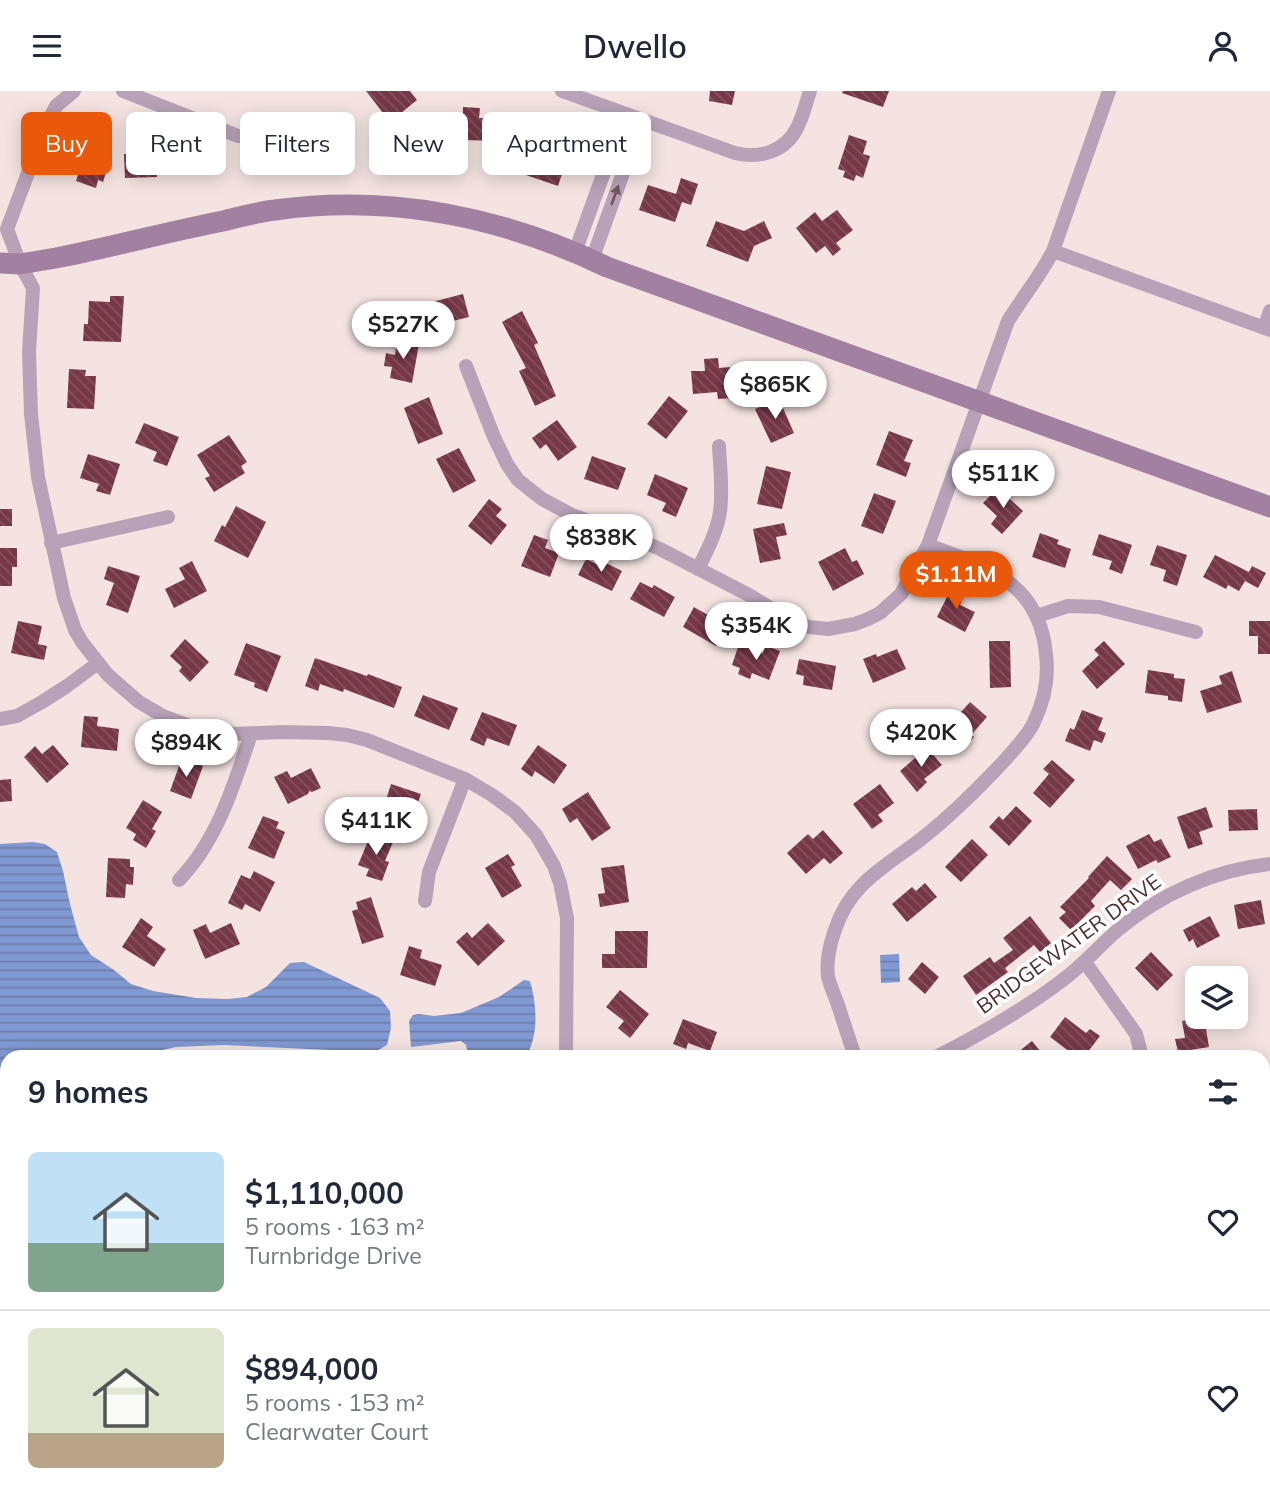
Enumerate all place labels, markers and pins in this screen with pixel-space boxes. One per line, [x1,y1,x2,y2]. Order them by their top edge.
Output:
pin: $527K [354,301,452,361]
pin: $865K [726,361,824,421]
pin: $511K [954,451,1052,510]
pin: $838K [552,515,650,574]
pin: $1.11M [899,552,1013,611]
pin: $354K [707,603,805,662]
pin: $420K [872,709,970,769]
pin: $894K [137,719,235,779]
pin: $411K [327,797,425,857]

